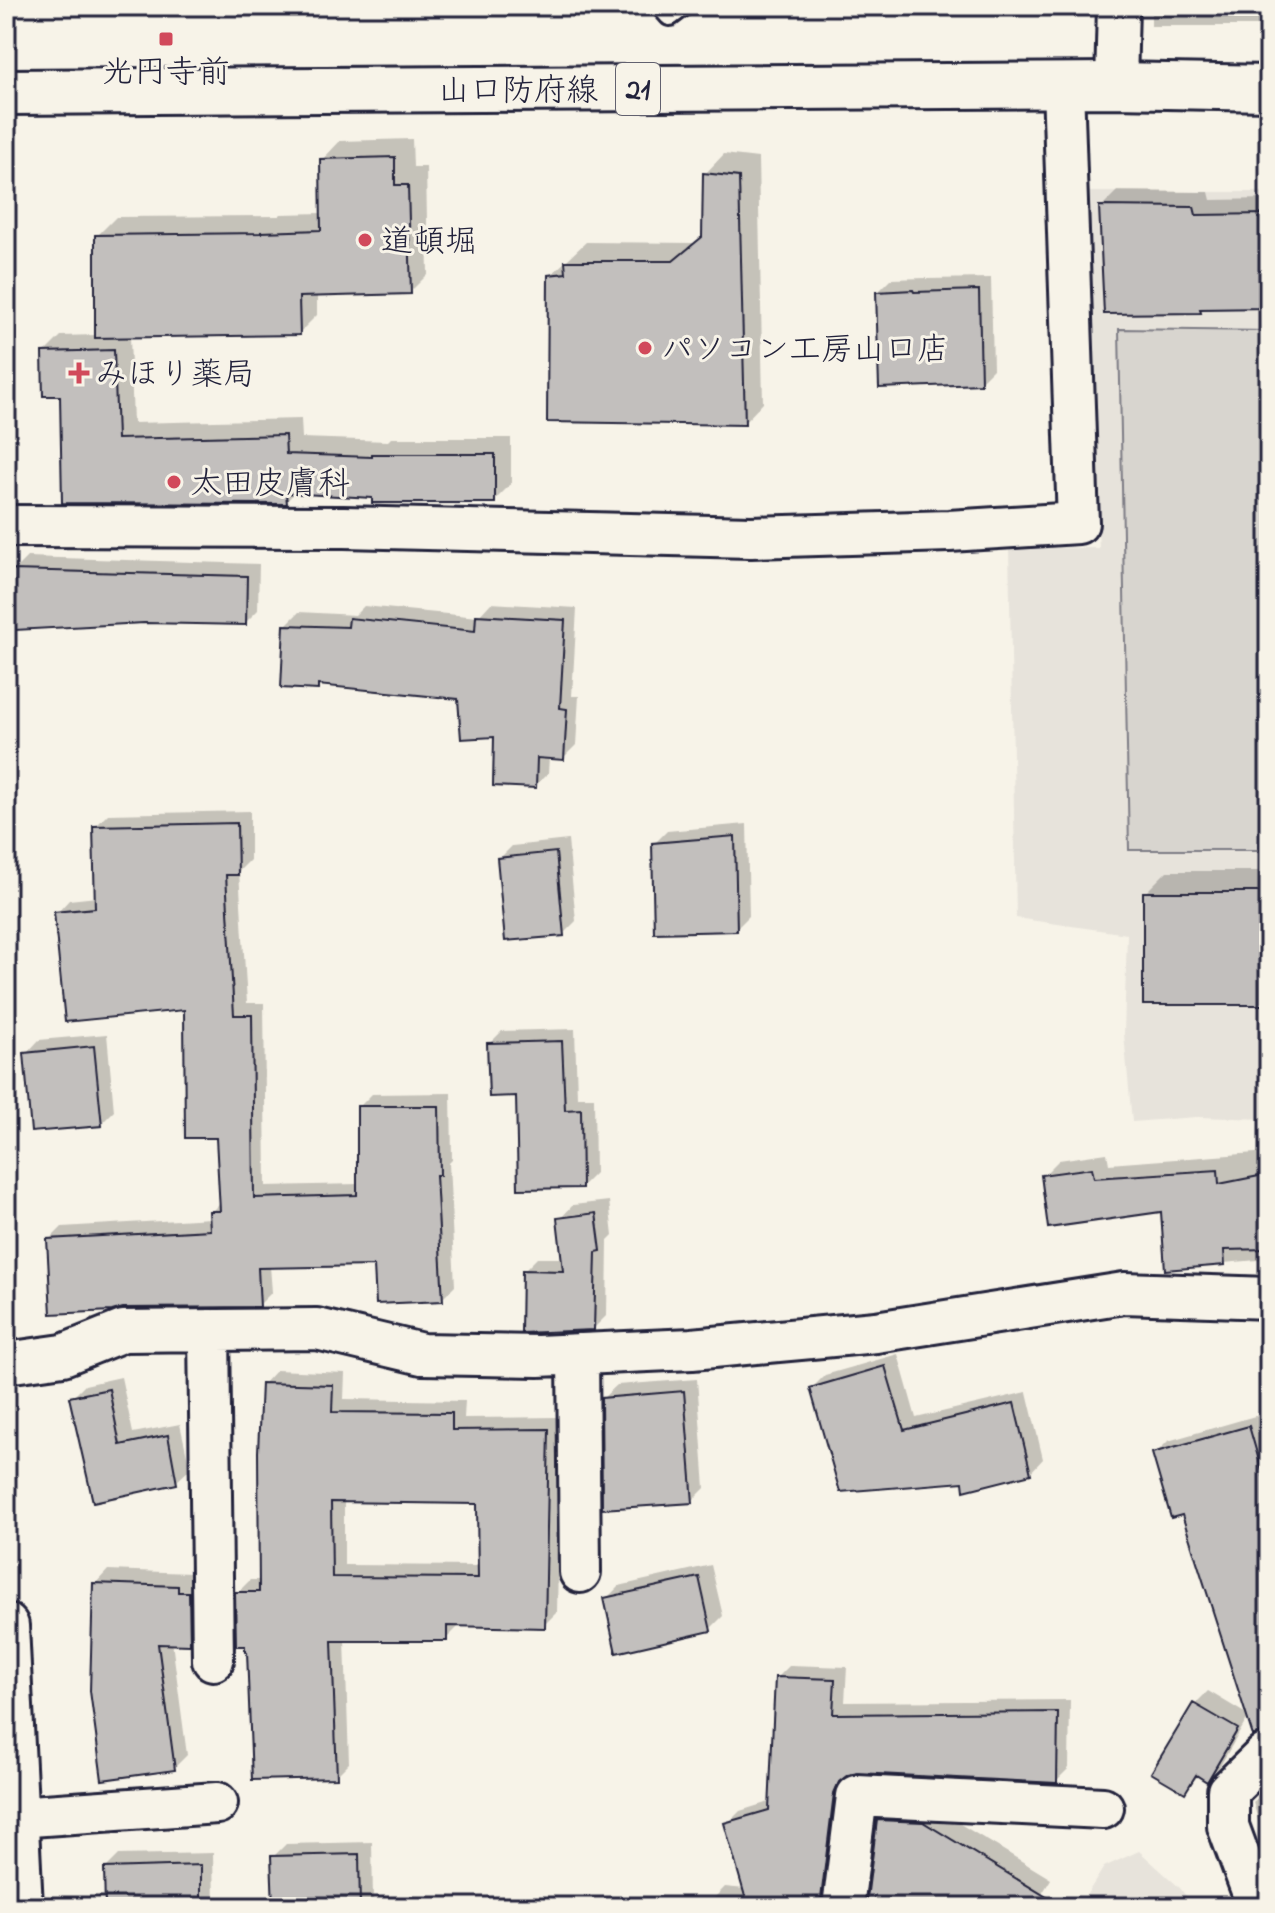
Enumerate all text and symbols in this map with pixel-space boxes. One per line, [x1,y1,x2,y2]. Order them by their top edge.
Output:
marker: 光円寺前 [157,30,175,48]
place label: 光円寺前 [102,51,230,98]
road number: 21 [616,63,660,115]
street label: 山口防府線 [438,69,598,116]
place label: 道頓堀 [381,220,477,267]
marker: 道頓堀 [356,231,374,249]
place label: パソコン工房山口店 [661,328,949,375]
marker: パソコン工房山口店 [636,339,654,357]
place label: みほり薬局 [95,353,255,400]
marker: みほり薬局 [70,364,88,382]
place label: 太田皮膚科 [190,462,350,509]
marker: 太田皮膚科 [165,473,183,491]

